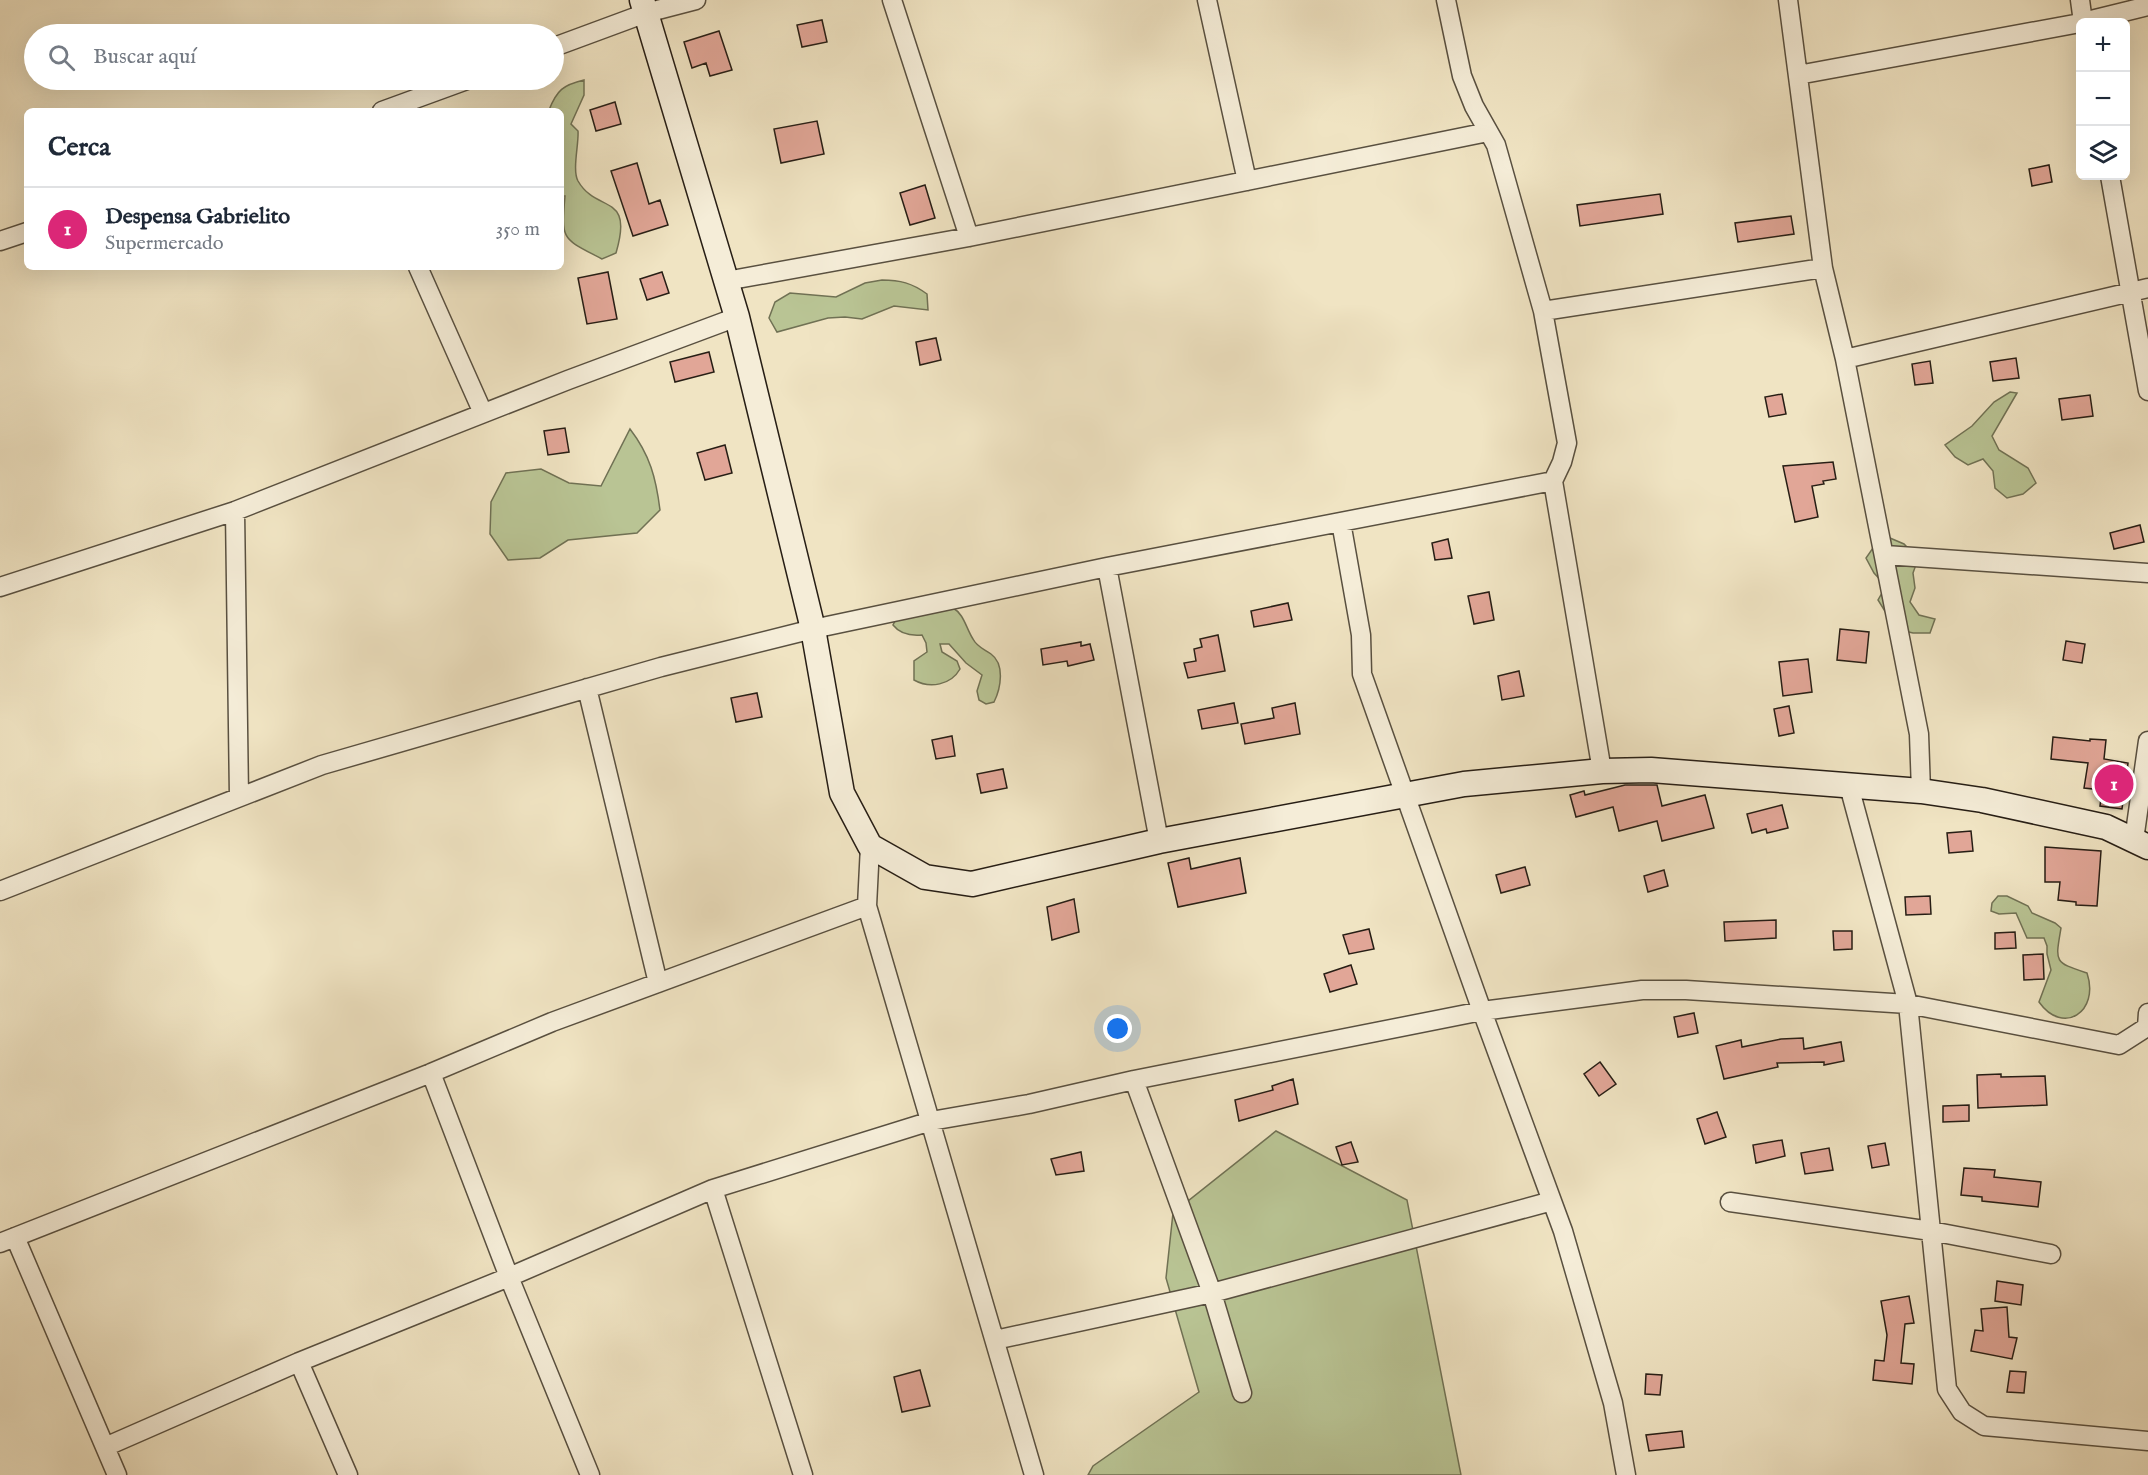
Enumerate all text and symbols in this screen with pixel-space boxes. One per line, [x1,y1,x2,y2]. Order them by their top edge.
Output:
map controls [2076,18,2130,180]
button: + [2076,18,2130,72]
search box [24,24,564,90]
icon: search [45,41,78,74]
text: Buscar aquí [93,43,196,71]
button: − [2076,72,2130,126]
button: layers [2076,126,2130,180]
text: Cerca [48,131,110,164]
text: Despensa Gabrielito [105,203,290,231]
text: 1 [64,217,71,242]
text: 350 m [496,217,540,242]
text: Supermercado [105,231,224,256]
pin: 1 [2094,762,2134,806]
your location [1103,1014,1132,1043]

